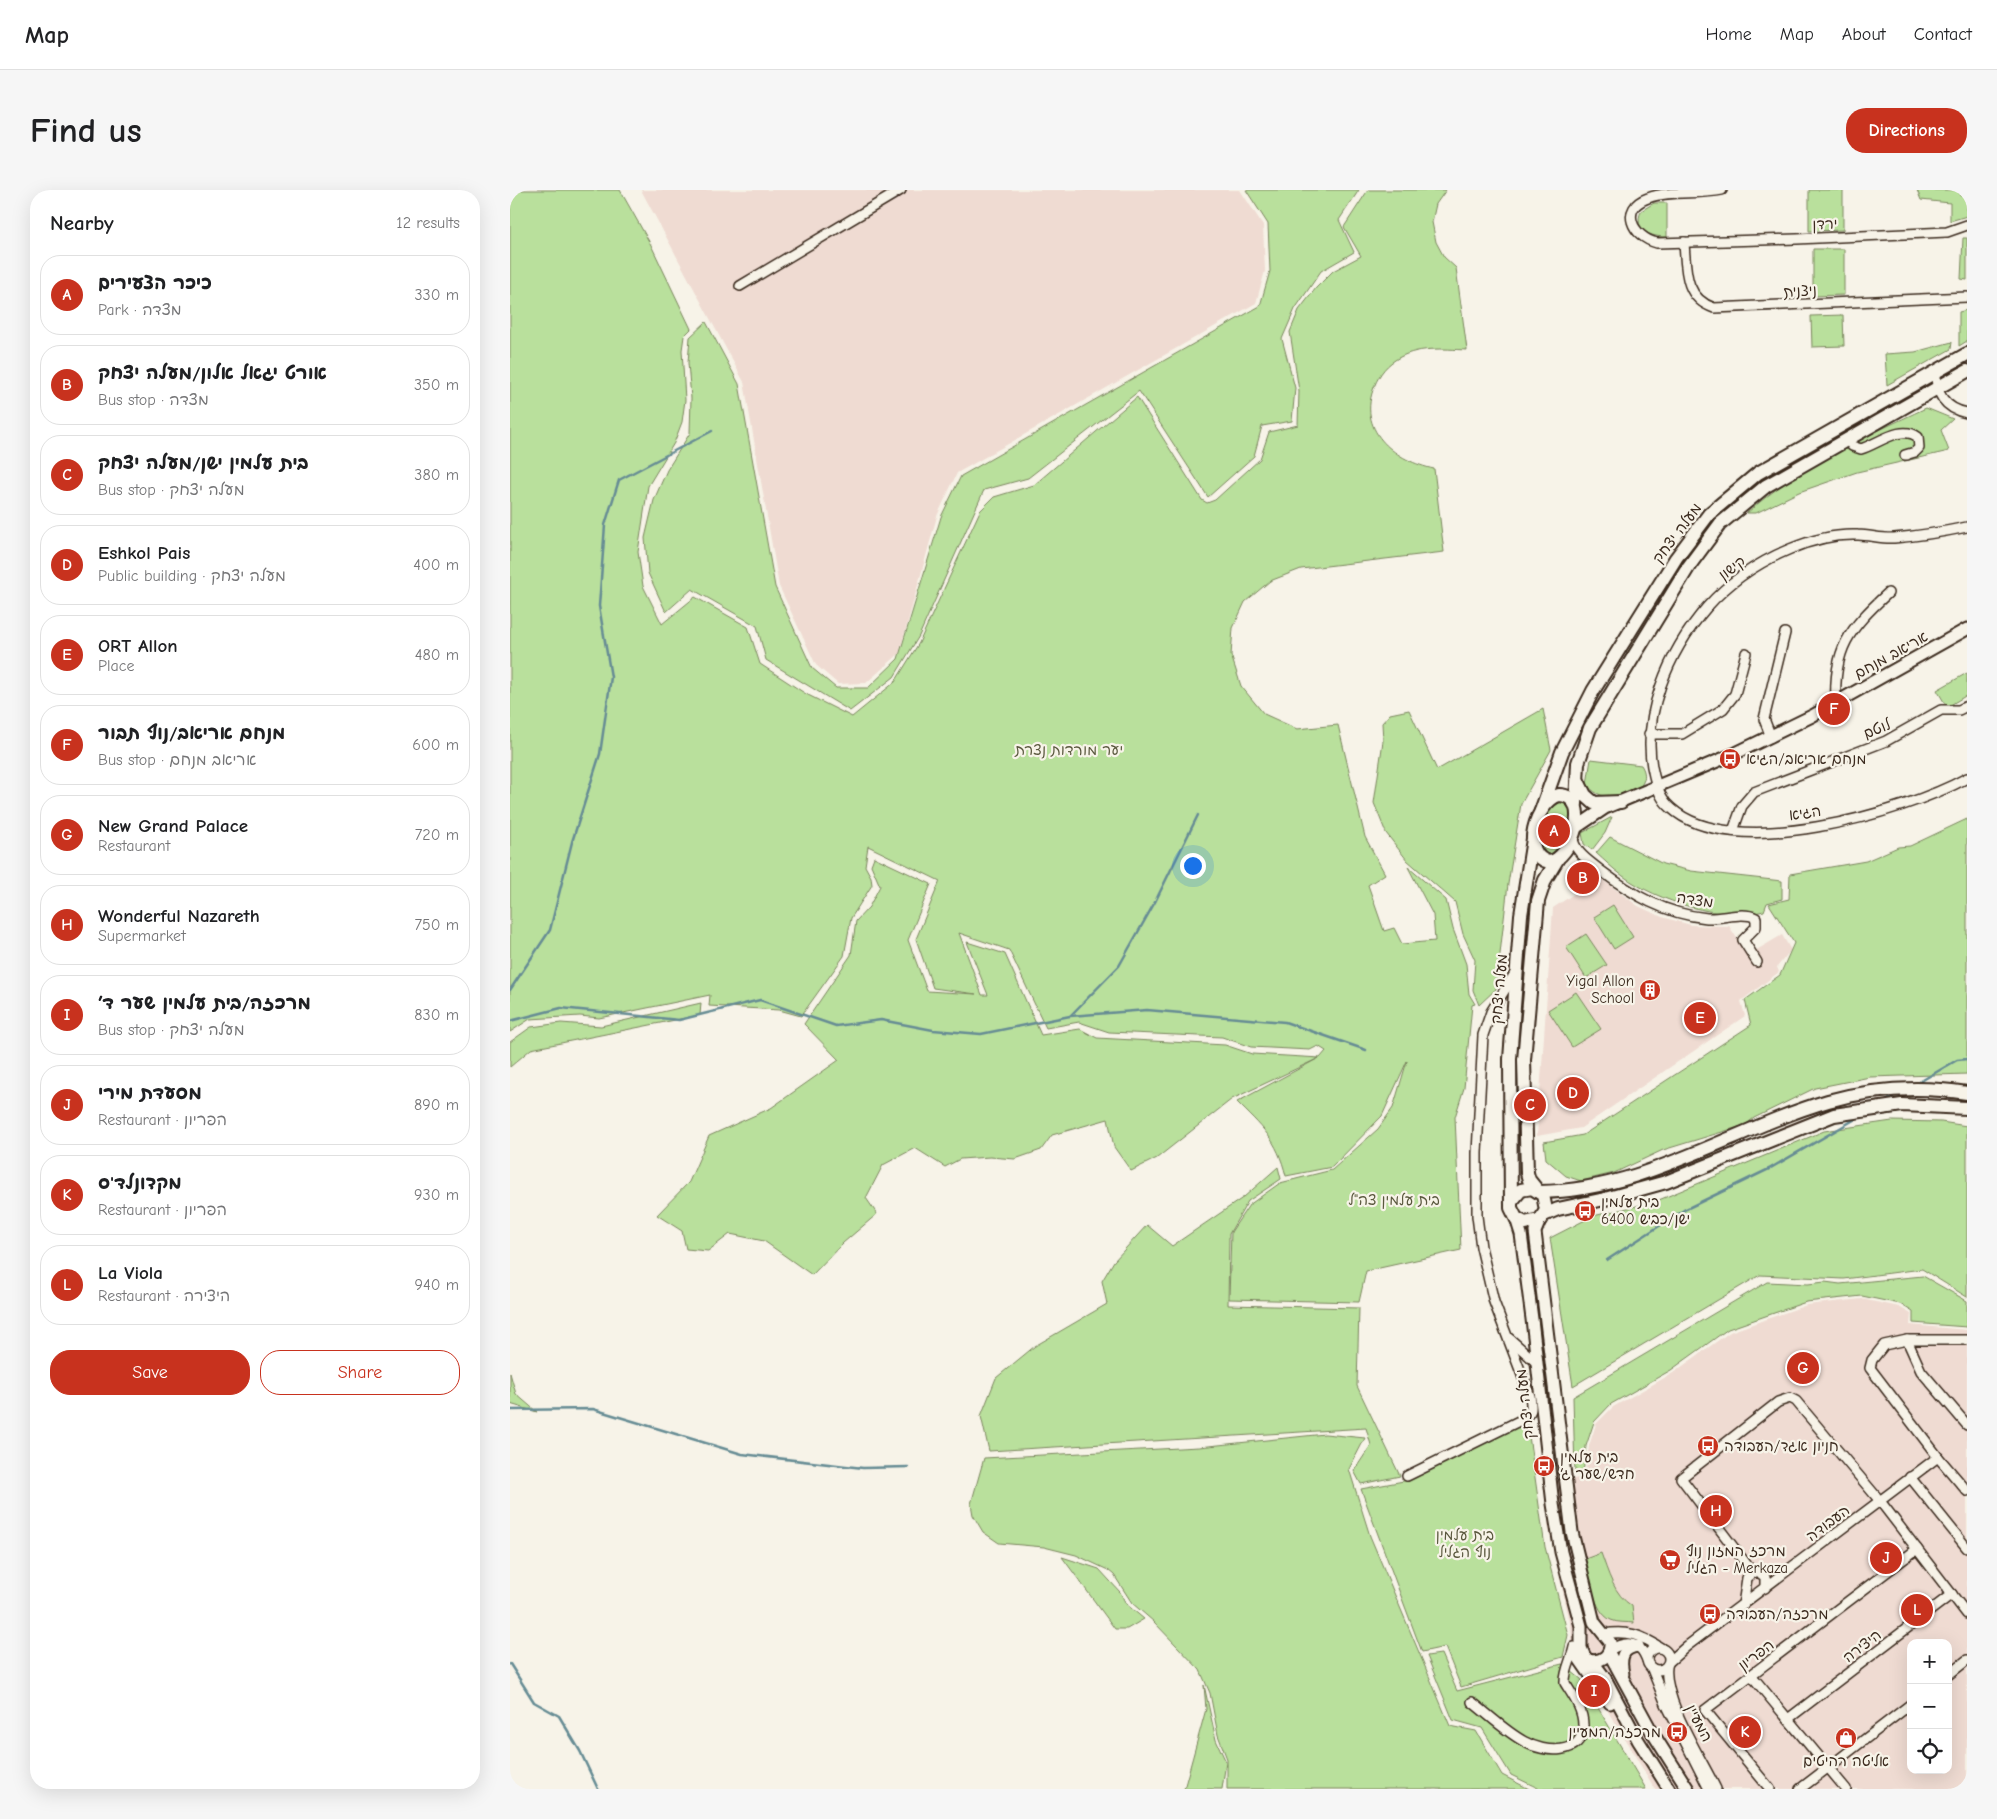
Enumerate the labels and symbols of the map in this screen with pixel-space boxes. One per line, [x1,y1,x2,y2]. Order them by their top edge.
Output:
street label: ירדן [1812,215,1838,234]
street label: ניצנית [1783,281,1817,301]
street label: מעלה יצחק [1649,499,1705,567]
street label: קישון [1715,552,1749,584]
street label: אריאב מנחם [1851,627,1931,683]
pin: F [1818,690,1850,728]
street label: לוטם [1861,715,1894,743]
park label: יער מורדות נצרת [1014,741,1123,759]
bus stop icon: מנחם אריאב/הגיא [1718,747,1742,771]
place label: מנחם אריאב/הגיא [1746,750,1866,768]
street label: הגיא [1788,802,1822,824]
pin: A [1538,812,1570,850]
your location [1180,853,1206,879]
pin: B [1567,859,1599,897]
street label: מצדה [1675,888,1715,912]
street label: מעלה יצחק [1487,953,1511,1025]
place label: Yigal Allon School [1566,972,1634,1007]
building icon: Yigal Allon School [1638,978,1662,1002]
pin: E [1684,999,1716,1037]
pin: D [1557,1074,1589,1112]
pin: C [1514,1086,1546,1124]
park label: בית עלמין צה"ל [1348,1191,1440,1210]
place label: בית עלמין ישן/כביש 6400 [1601,1193,1690,1228]
bus stop icon: בית עלמין ישן/כביש 6400 [1573,1199,1597,1223]
pin: G [1787,1349,1819,1387]
street label: מעלה יצחק [1512,1368,1538,1440]
bus stop icon: חניון אגד/העבודה [1696,1434,1720,1458]
place label: חניון אגד/העבודה [1724,1437,1839,1455]
place label: בית עלמין חדש/שער ג׳ [1560,1448,1635,1483]
bus stop icon: בית עלמין חדש/שער ג׳ [1532,1454,1556,1478]
pin: H [1700,1492,1732,1530]
street label: העבודה [1803,1501,1853,1545]
park label: בית עלמין נוף הגליל [1436,1526,1494,1561]
pin: J [1870,1539,1902,1577]
place label: מרכז המזון נוף הגליל - Merkaza [1686,1542,1788,1577]
supermarket icon: מרכז המזון נוף הגליל - Merkaza [1658,1548,1682,1572]
pin: L [1901,1591,1933,1629]
bus stop icon: מרכזה/העבודה [1698,1602,1722,1626]
place label: מרכזה/העבודה [1726,1605,1829,1623]
street label: היצירה [1839,1626,1885,1666]
street label: הפריון [1734,1636,1778,1674]
pin: I [1578,1672,1610,1710]
street label: המעיין [1682,1701,1716,1745]
pin: K [1729,1713,1761,1751]
bus stop icon: מרכזה/המעיין [1665,1720,1689,1744]
place label: מרכזה/המעיין [1568,1723,1661,1741]
shop icon: אליטה רהיטים [1834,1726,1858,1750]
place label: אליטה רהיטים [1803,1752,1889,1770]

